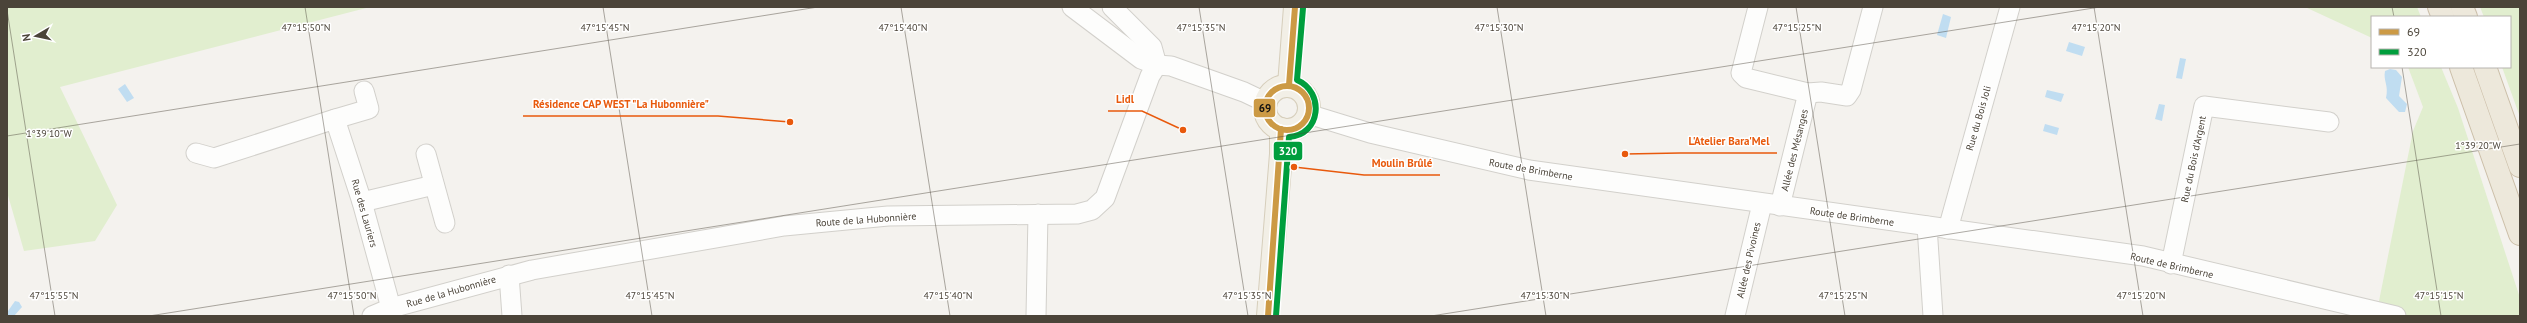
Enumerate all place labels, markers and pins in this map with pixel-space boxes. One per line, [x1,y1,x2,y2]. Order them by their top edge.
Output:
callout: Lidl [1108,88,1142,111]
callout: Résidence CAP WEST "La Hubonnière" [523,93,718,116]
callout: L'Atelier Bara'Mel [1680,130,1777,153]
callout: Moulin Brûlé [1364,152,1440,175]

